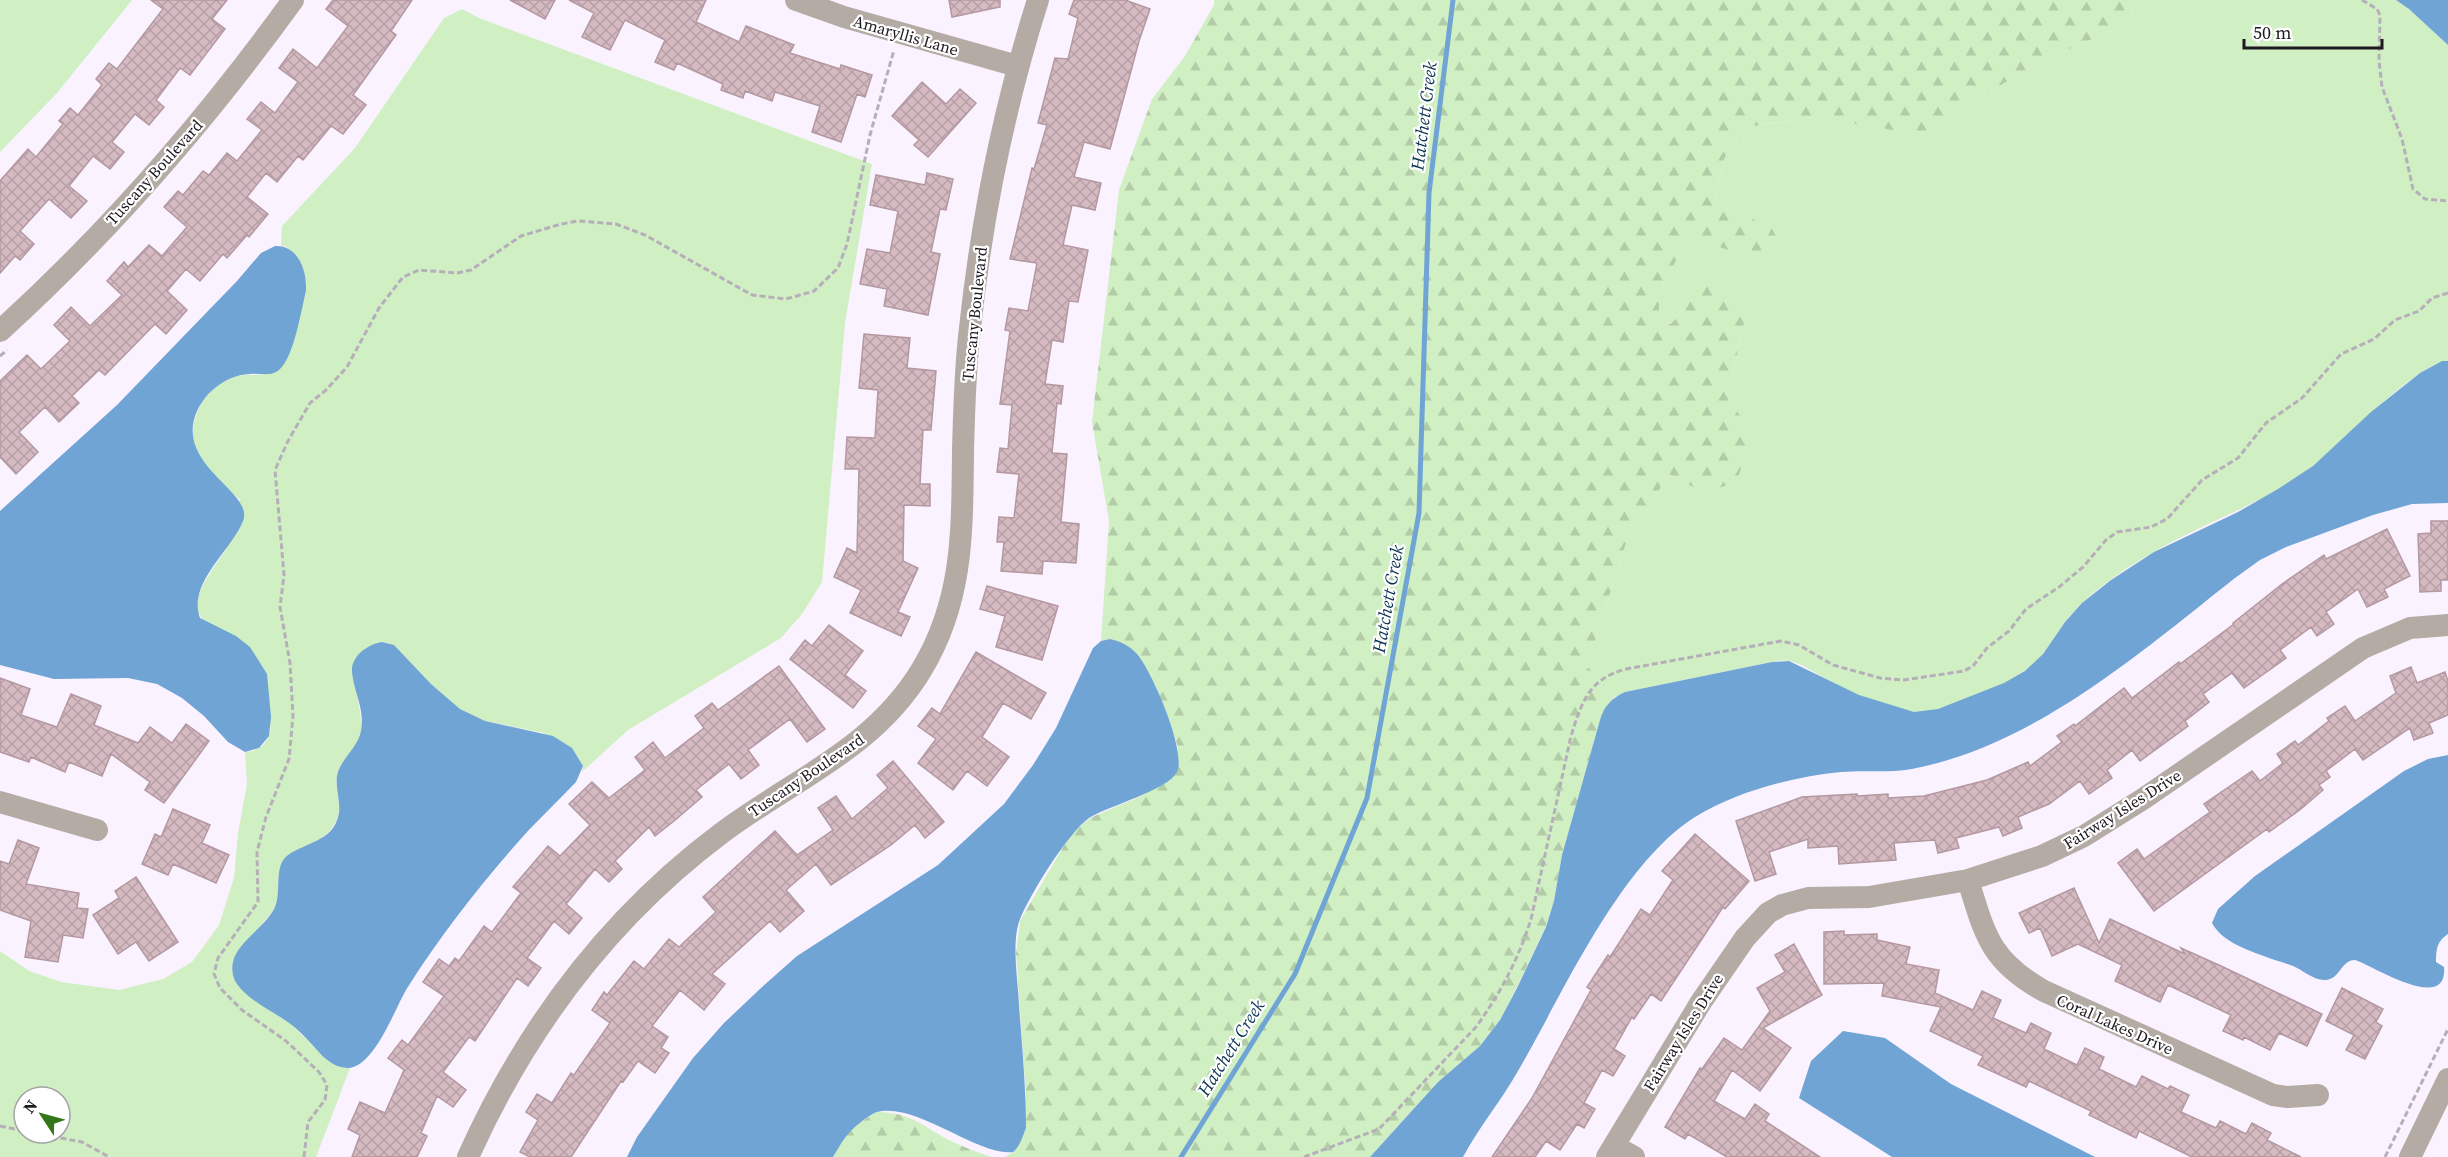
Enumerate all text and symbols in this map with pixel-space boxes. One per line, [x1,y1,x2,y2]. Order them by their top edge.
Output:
street label: Amaryllis Lane [851,9,961,61]
scale bar [2244,12,2382,50]
text: 50 m [2253,20,2291,45]
water label: Hatchett Creek [1404,60,1443,173]
street label: Tuscany Boulevard [101,114,207,230]
street label: Tuscany Boulevard [956,246,992,382]
water label: Hatchett Creek [1366,543,1409,656]
street label: Tuscany Boulevard [744,728,868,822]
street label: Fairway Isles Drive [2059,764,2185,854]
street label: Fairway Isles Drive [1638,969,1728,1095]
street label: Coral Lakes Drive [2053,988,2177,1060]
water label: Hatchett Creek [1191,994,1270,1101]
north arrow [12,1085,72,1145]
text: N [18,1095,42,1117]

